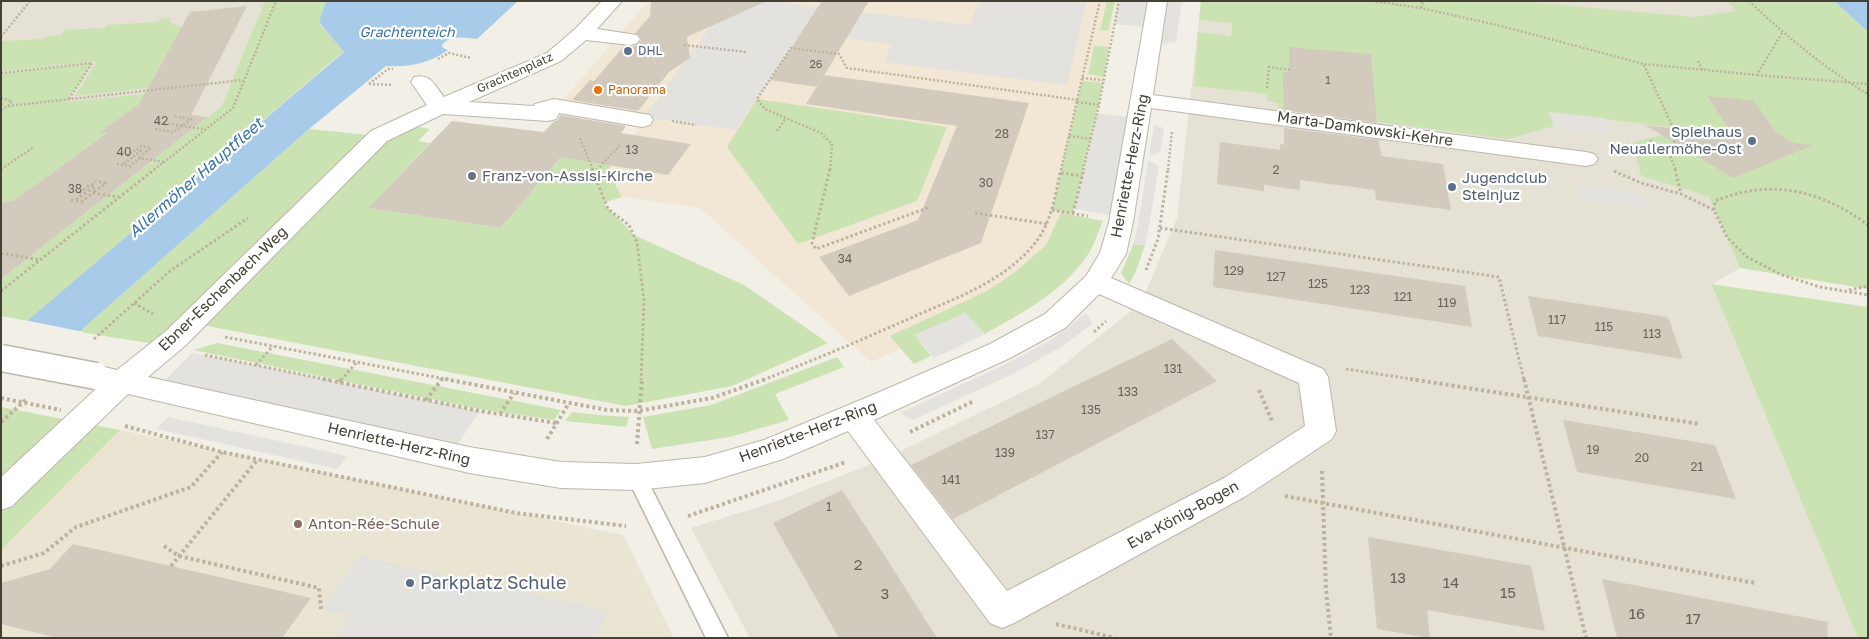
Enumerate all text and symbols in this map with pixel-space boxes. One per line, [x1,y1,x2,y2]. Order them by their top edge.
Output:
water label: Grachtenteich [359,25,455,41]
place label: DHL [638,44,662,58]
marker: DHL [622,45,634,57]
street label: Grachtenplatz [475,50,555,96]
house number: 26 [809,58,823,72]
house number: 1 [1325,74,1331,88]
place label: Panorama [608,83,666,97]
marker: Panorama [592,84,604,96]
street label: Henriette-Herz-Ring [1107,93,1153,239]
street label: Marta-Damkowski-Kehre [1276,108,1454,150]
water label: Allermöher Hauptfleet [125,114,267,242]
house number: 42 [154,114,168,128]
place label: Spielhaus Neuallermöhe-Ost [1609,123,1742,158]
house number: 28 [995,127,1009,141]
marker: Spielhaus Neuallermöhe-Ost [1746,135,1758,147]
house number: 13 [626,143,638,157]
house number: 40 [117,145,131,159]
house number: 2 [1273,163,1279,177]
place label: Franz-von-Assisi-Kirche [482,167,653,185]
place label: Jugendclub Steinjuz [1462,169,1547,204]
marker: Franz-von-Assisi-Kirche [466,170,478,182]
house number: 30 [979,176,993,190]
marker: Jugendclub Steinjuz [1446,181,1458,193]
house number: 38 [68,182,82,196]
street label: Ebner-Eschenbach-Weg [155,223,291,355]
house number: 34 [838,252,852,266]
house number: 129 [1224,264,1244,278]
house number: 127 [1266,270,1286,284]
house number: 125 [1308,277,1328,291]
house number: 123 [1350,283,1370,297]
house number: 121 [1394,290,1412,304]
house number: 119 [1438,296,1456,310]
house number: 117 [1548,313,1566,327]
house number: 115 [1595,320,1613,334]
house number: 113 [1643,327,1661,341]
house number: 131 [1164,362,1182,376]
house number: 133 [1118,385,1138,399]
street label: Henriette-Herz-Ring [737,397,879,467]
house number: 135 [1081,403,1101,417]
street label: Henriette-Herz-Ring [326,419,472,469]
house number: 137 [1035,428,1055,442]
house number: 19 [1586,443,1600,457]
house number: 139 [995,446,1015,460]
house number: 20 [1635,451,1649,465]
house number: 21 [1691,460,1703,474]
house number: 141 [942,473,960,487]
street label: Eva-König-Bogen [1124,477,1242,553]
house number: 1 [826,500,832,514]
place label: Anton-Rée-Schule [308,515,440,533]
marker: Anton-Rée-Schule [292,518,304,530]
house number: 2 [854,556,862,574]
house number: 13 [1390,569,1406,587]
place label: Parkplatz Schule [420,572,566,594]
house number: 14 [1443,574,1459,592]
marker: Parkplatz Schule [404,577,416,589]
house number: 15 [1500,584,1516,602]
house number: 3 [881,585,889,603]
house number: 16 [1629,605,1645,623]
house number: 17 [1685,610,1701,628]

